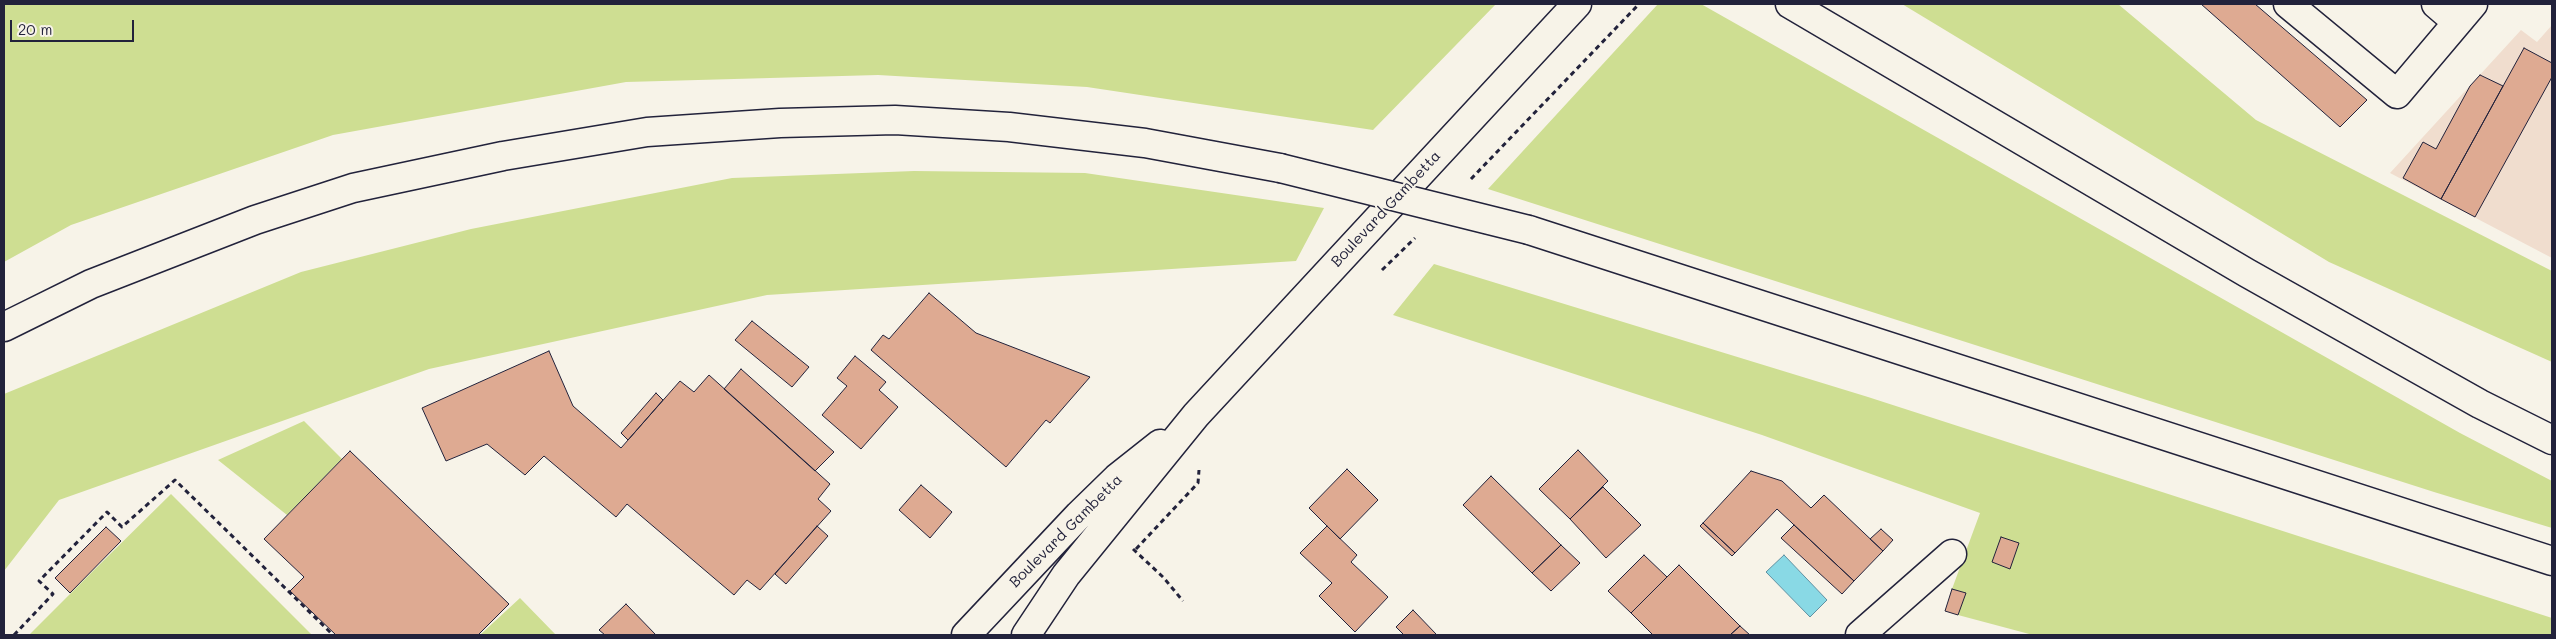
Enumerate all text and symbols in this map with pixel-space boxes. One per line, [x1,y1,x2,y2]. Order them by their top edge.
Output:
scale bar [12,10,136,42]
text: 20 m [18,19,52,39]
street label: Boulevard Gambetta [1327,147,1445,271]
street label: Boulevard Gambetta [1006,471,1126,591]

